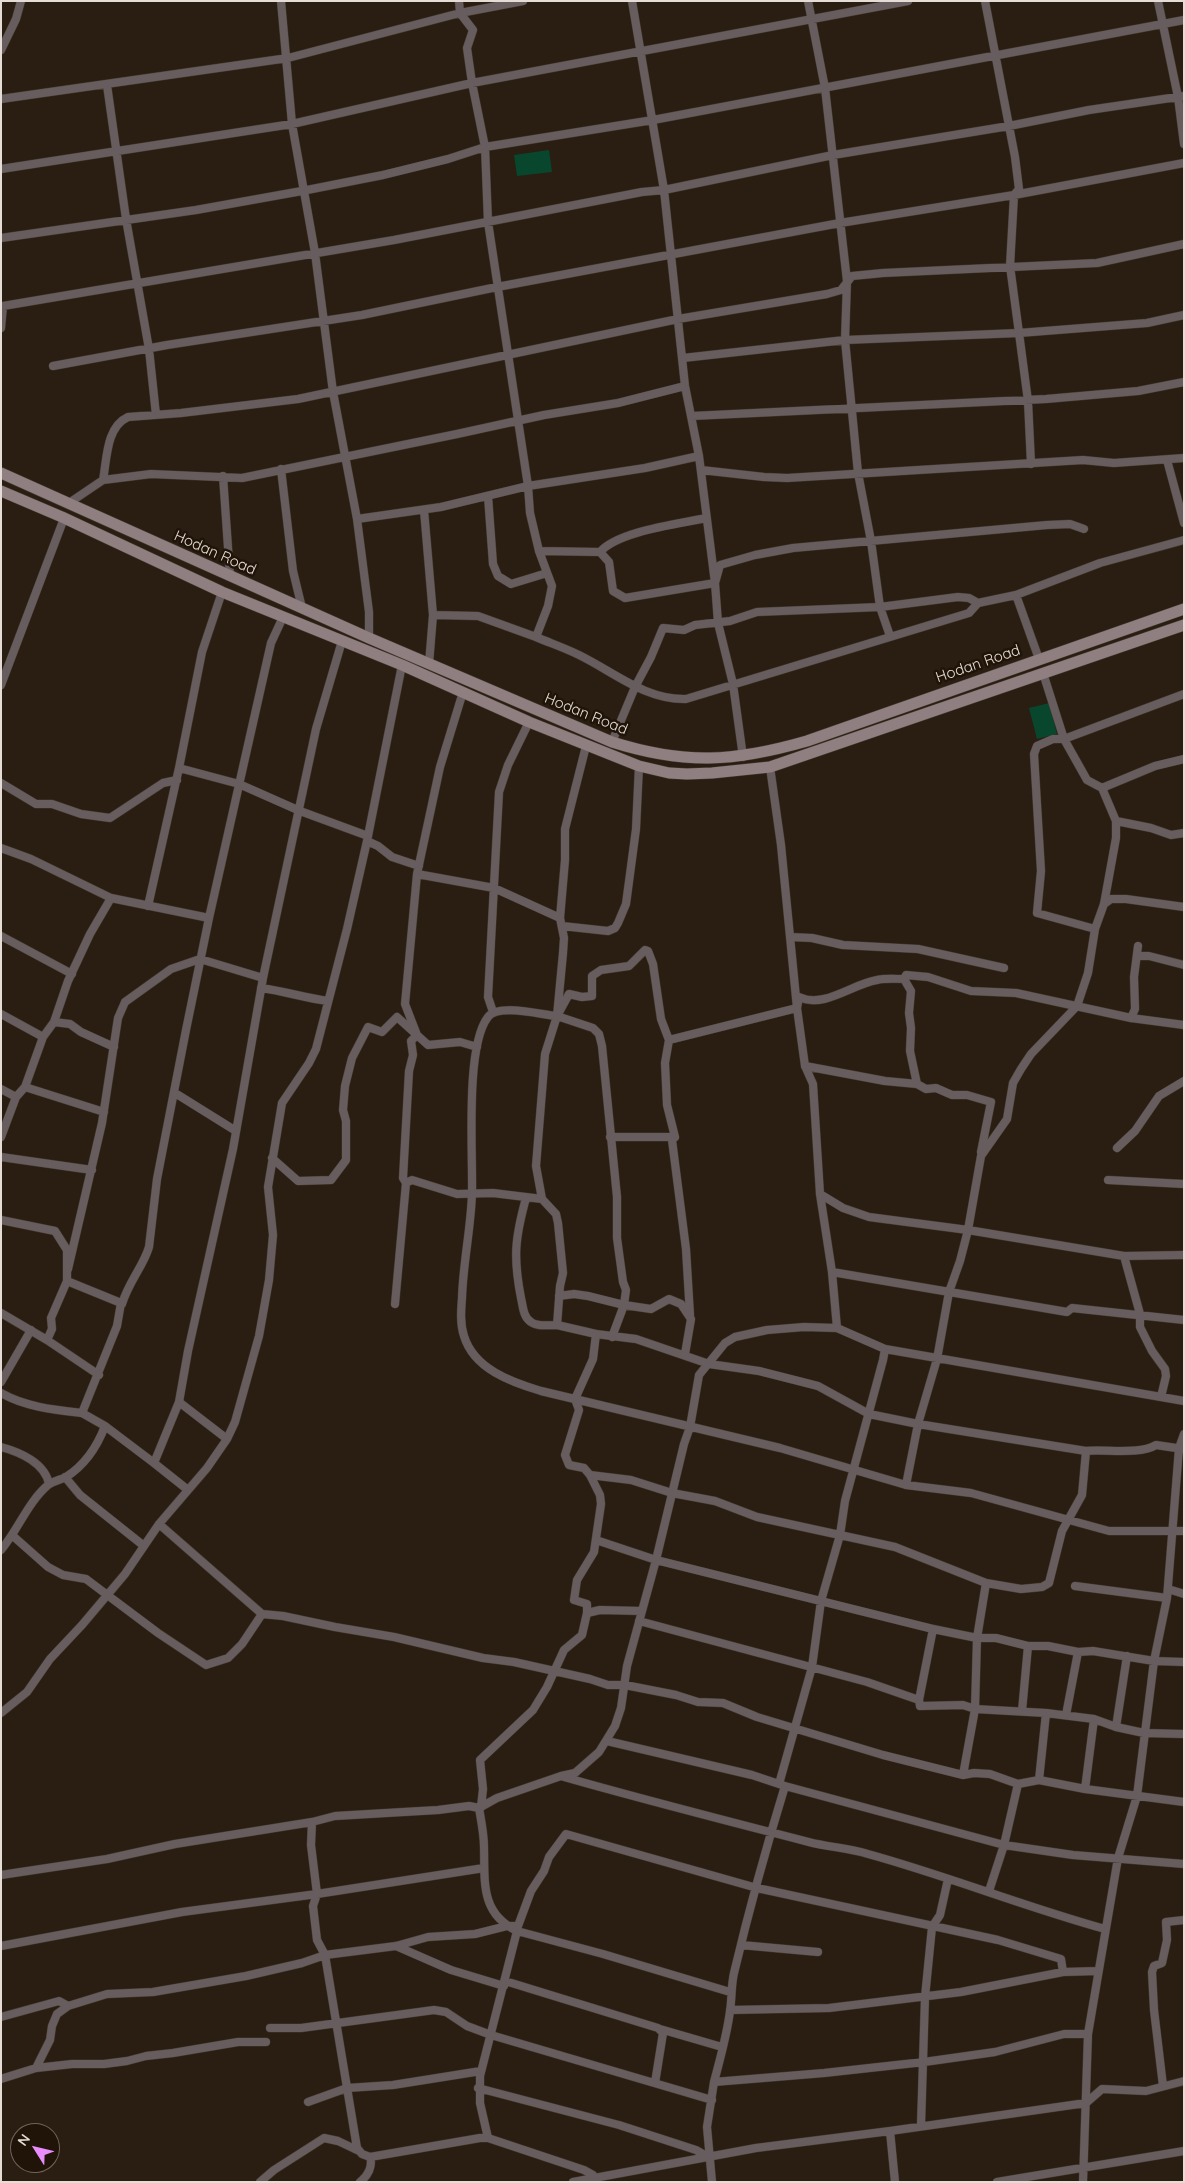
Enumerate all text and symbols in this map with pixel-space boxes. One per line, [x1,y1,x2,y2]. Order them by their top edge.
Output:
street label: Hodan Road [171,527,259,579]
street label: Hodan Road [933,641,1023,687]
street label: Hodan Road [542,689,630,739]
north arrow [10,2123,60,2173]
text: N [13,2130,34,2149]

